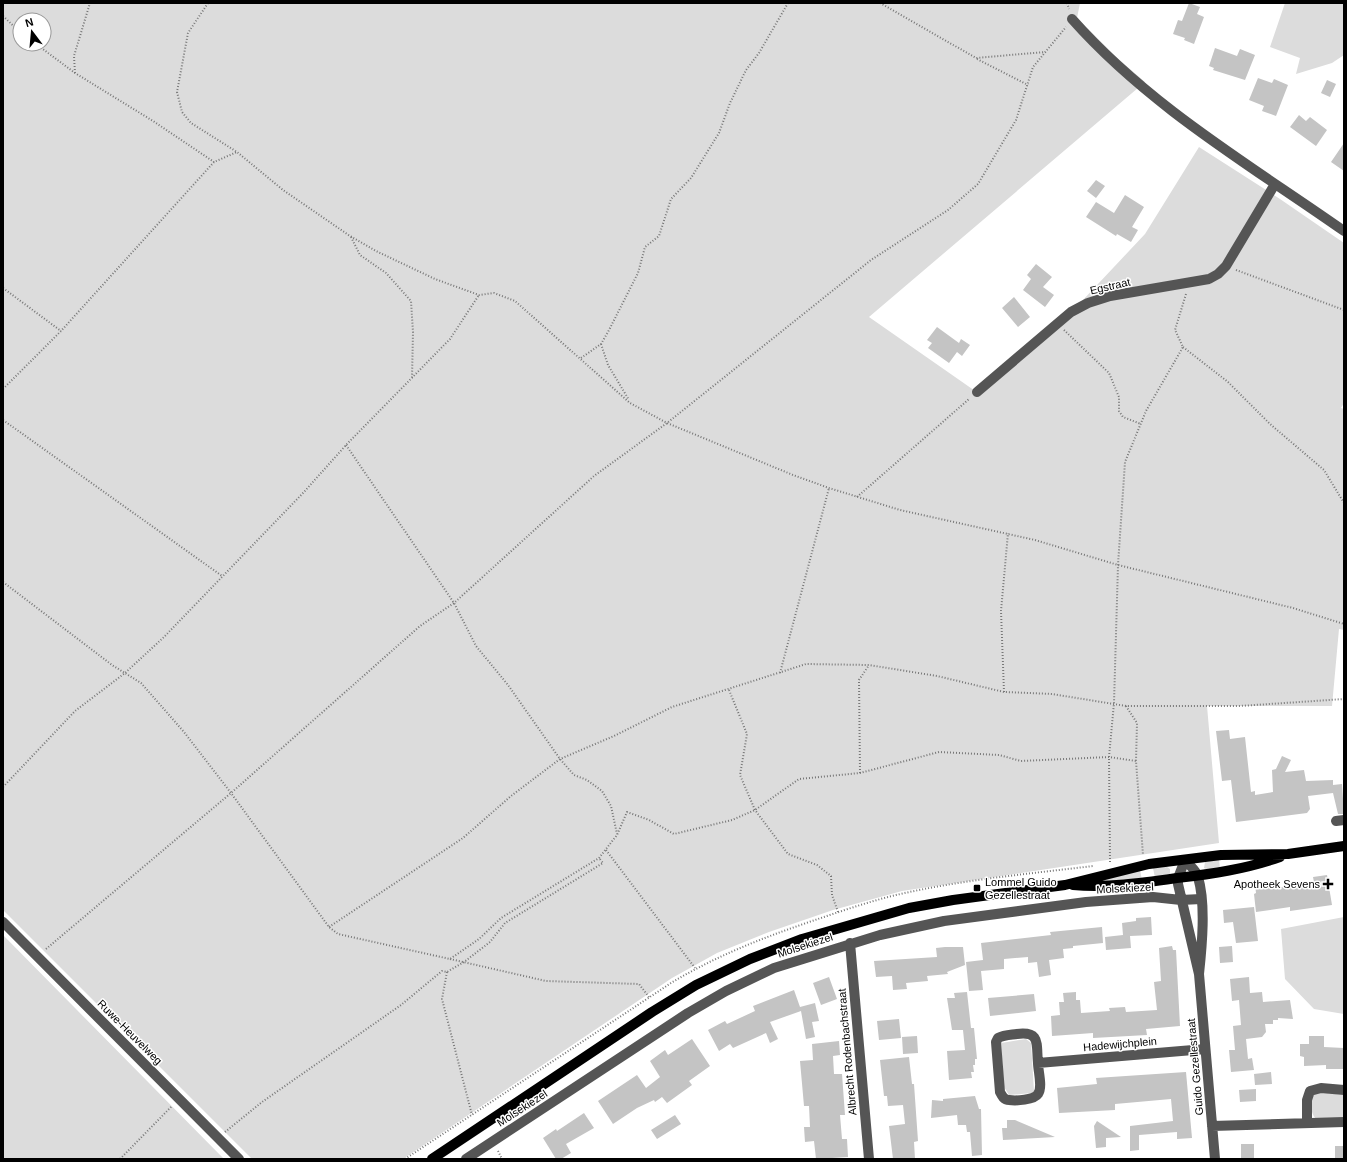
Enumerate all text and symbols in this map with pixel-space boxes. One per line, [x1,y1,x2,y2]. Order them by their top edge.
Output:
north arrow [12,12,52,52]
text: N [24,16,35,29]
street label: Egstraat [1089,276,1131,296]
place label: Lommel Guido Gezellestraat [985,876,1057,901]
place label: Apotheek Sevens [1234,878,1320,890]
marker: Apotheek Sevens [1323,879,1333,889]
street label: Molsekiezel [1096,881,1154,895]
marker: Lommel Guido Gezellestraat [972,883,982,893]
street label: Molsekiezel [776,930,834,960]
street label: Albrecht Rodenbachstraat [835,988,859,1116]
street label: Ruwe-Heuvelweg [95,997,165,1067]
street label: Guido Gezellestraat [1185,1018,1205,1116]
street label: Hadewijchplein [1083,1035,1157,1053]
street label: Molsekiezel [495,1087,549,1129]

